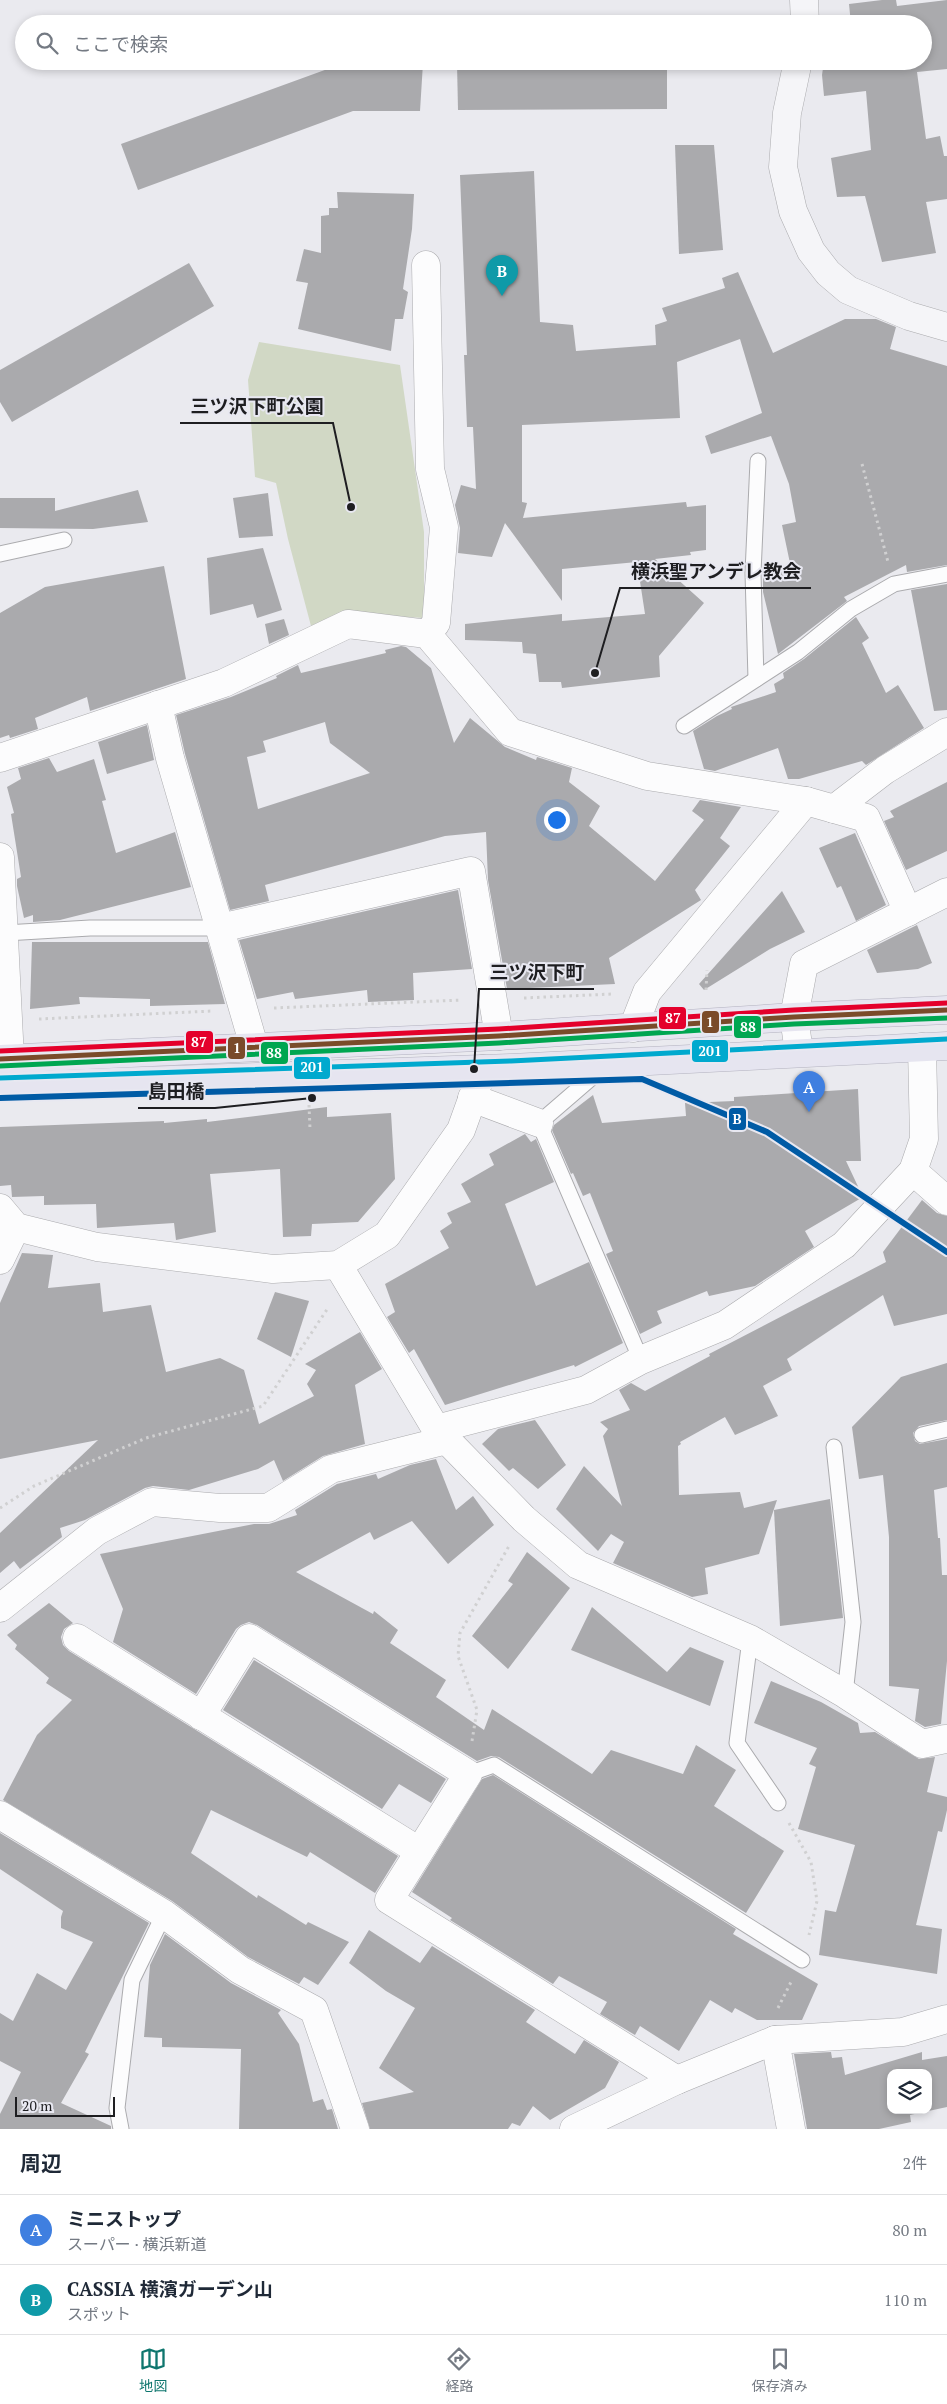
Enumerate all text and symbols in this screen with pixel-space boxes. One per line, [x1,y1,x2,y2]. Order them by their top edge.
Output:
search box [15,15,932,70]
icon: search [33,29,61,57]
text: ここで検索 [73,31,168,56]
pin: B [486,255,518,296]
callout: 三ツ沢下町公園 [180,389,333,423]
text: 三ツ沢下町公園 [190,393,324,418]
callout: 横浜聖アンデレ教会 [620,554,811,588]
text: 横浜聖アンデレ教会 [631,558,801,583]
your location [544,807,570,833]
callout: 三ツ沢下町 [479,955,594,989]
text: 三ツ沢下町 [489,959,585,984]
line badge: 87 [658,1006,687,1030]
text: 87 [665,1008,681,1027]
line badge: 1 [701,1010,720,1034]
text: 1 [706,1012,714,1031]
line badge: 88 [733,1015,762,1039]
text: 88 [740,1017,756,1036]
line badge: 87 [185,1030,214,1054]
text: 87 [191,1032,207,1051]
line badge: 1 [227,1036,246,1060]
text: 1 [233,1038,241,1057]
line badge: 201 [691,1039,729,1063]
line badge: 88 [260,1041,289,1065]
text: 201 [698,1041,722,1060]
text: 88 [266,1043,282,1062]
line badge: 201 [293,1056,331,1080]
text: 201 [300,1057,324,1076]
pin: A [793,1071,825,1112]
callout: 島田橋 [138,1074,215,1108]
text: 島田橋 [147,1078,205,1103]
line badge: B [728,1107,747,1131]
text: B [732,1109,742,1128]
map controls [887,2069,932,2114]
button: layers [887,2069,932,2114]
scale bar [15,2094,115,2117]
text: 20 m [22,2096,52,2115]
text: 周辺 [20,2149,62,2177]
text: 2件 [902,2152,927,2174]
text: ミニストップ [67,2206,181,2231]
text: A [30,2219,42,2241]
text: 80 m [892,2219,927,2241]
text: スーパー · 横浜新道 [67,2233,206,2255]
text: CASSIA 横濱ガーデン山 [67,2276,273,2301]
text: B [31,2289,41,2311]
text: 110 m [884,2289,927,2311]
text: スポット [67,2303,131,2325]
tab: 地図 [139,2345,167,2395]
tab: 経路 [445,2345,473,2395]
tab: 保存済み [752,2345,808,2395]

